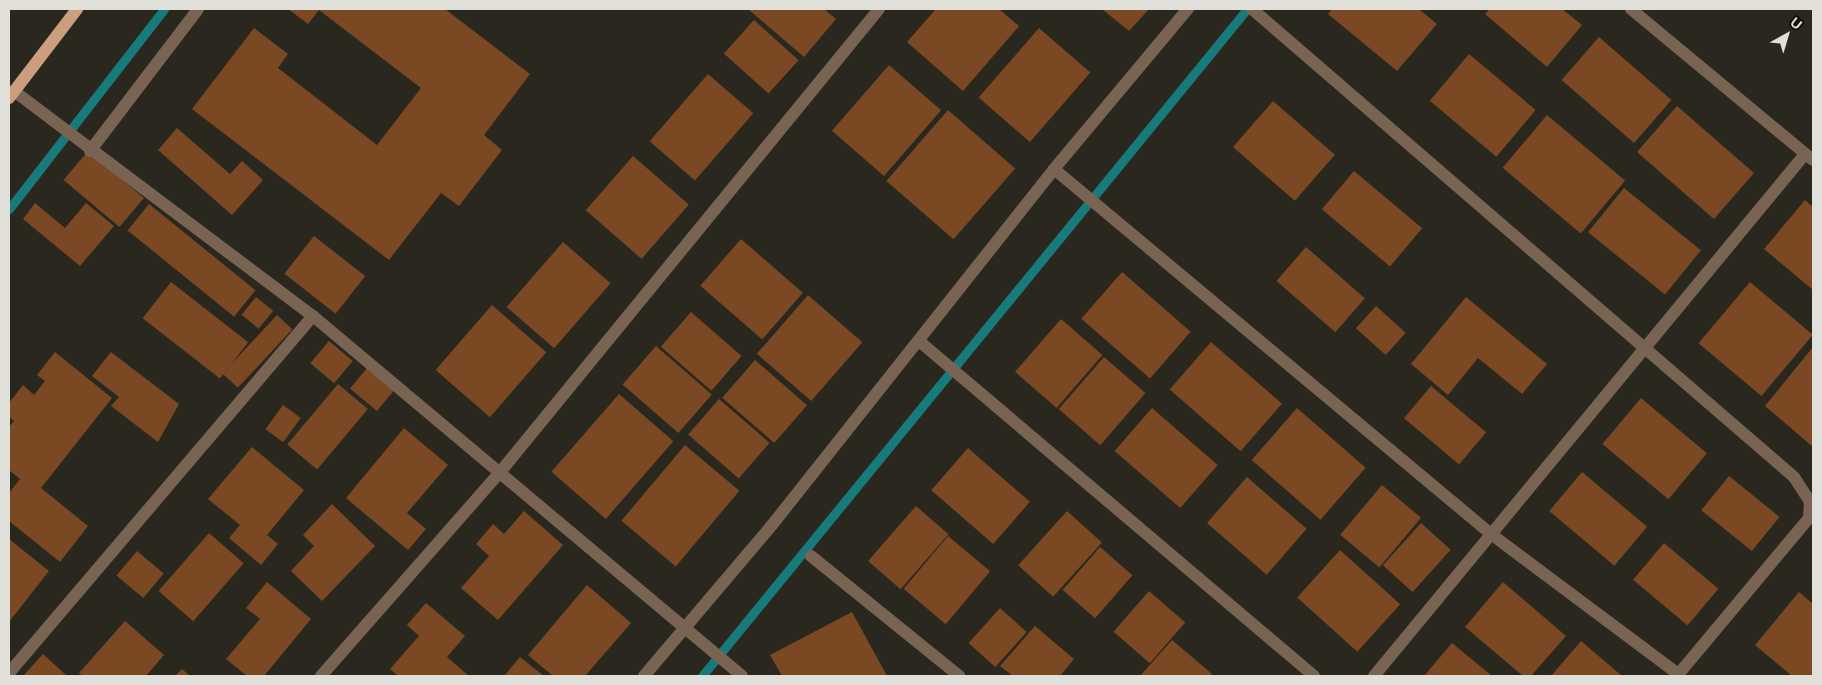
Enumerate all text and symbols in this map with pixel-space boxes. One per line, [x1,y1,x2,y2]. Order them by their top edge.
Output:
north arrow [1762,10,1812,60]
text: U [1787,14,1805,33]

